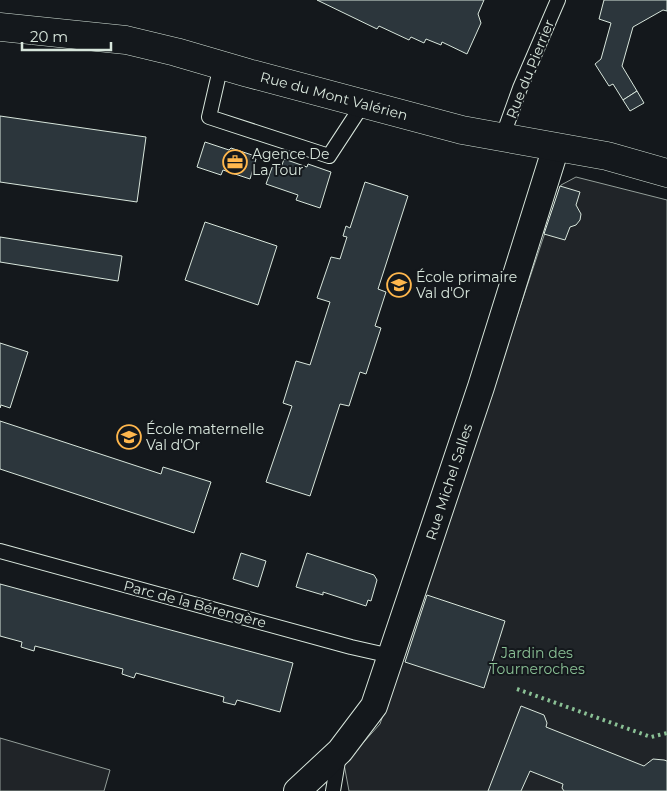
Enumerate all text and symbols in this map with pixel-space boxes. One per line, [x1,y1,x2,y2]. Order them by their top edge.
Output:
street label: Rue du Pierrier [502,16,558,121]
scale bar [22,20,111,52]
text: 20 m [30,27,68,46]
street label: Rue du Mont Valérien [258,68,410,124]
place label: Agence De La Tour [252,145,329,179]
office icon: Agence De La Tour [222,149,248,175]
place label: École primaire Val d'Or [416,268,517,302]
school or university icon: École primaire Val d'Or [386,272,412,298]
place label: École maternelle Val d'Or [146,420,264,454]
street label: Rue Michel Salles [422,421,476,543]
school or university icon: École maternelle Val d'Or [116,424,142,450]
street label: Parc de la Bérengère [122,576,268,632]
park label: Jardin des Tourneroches [489,644,585,678]

